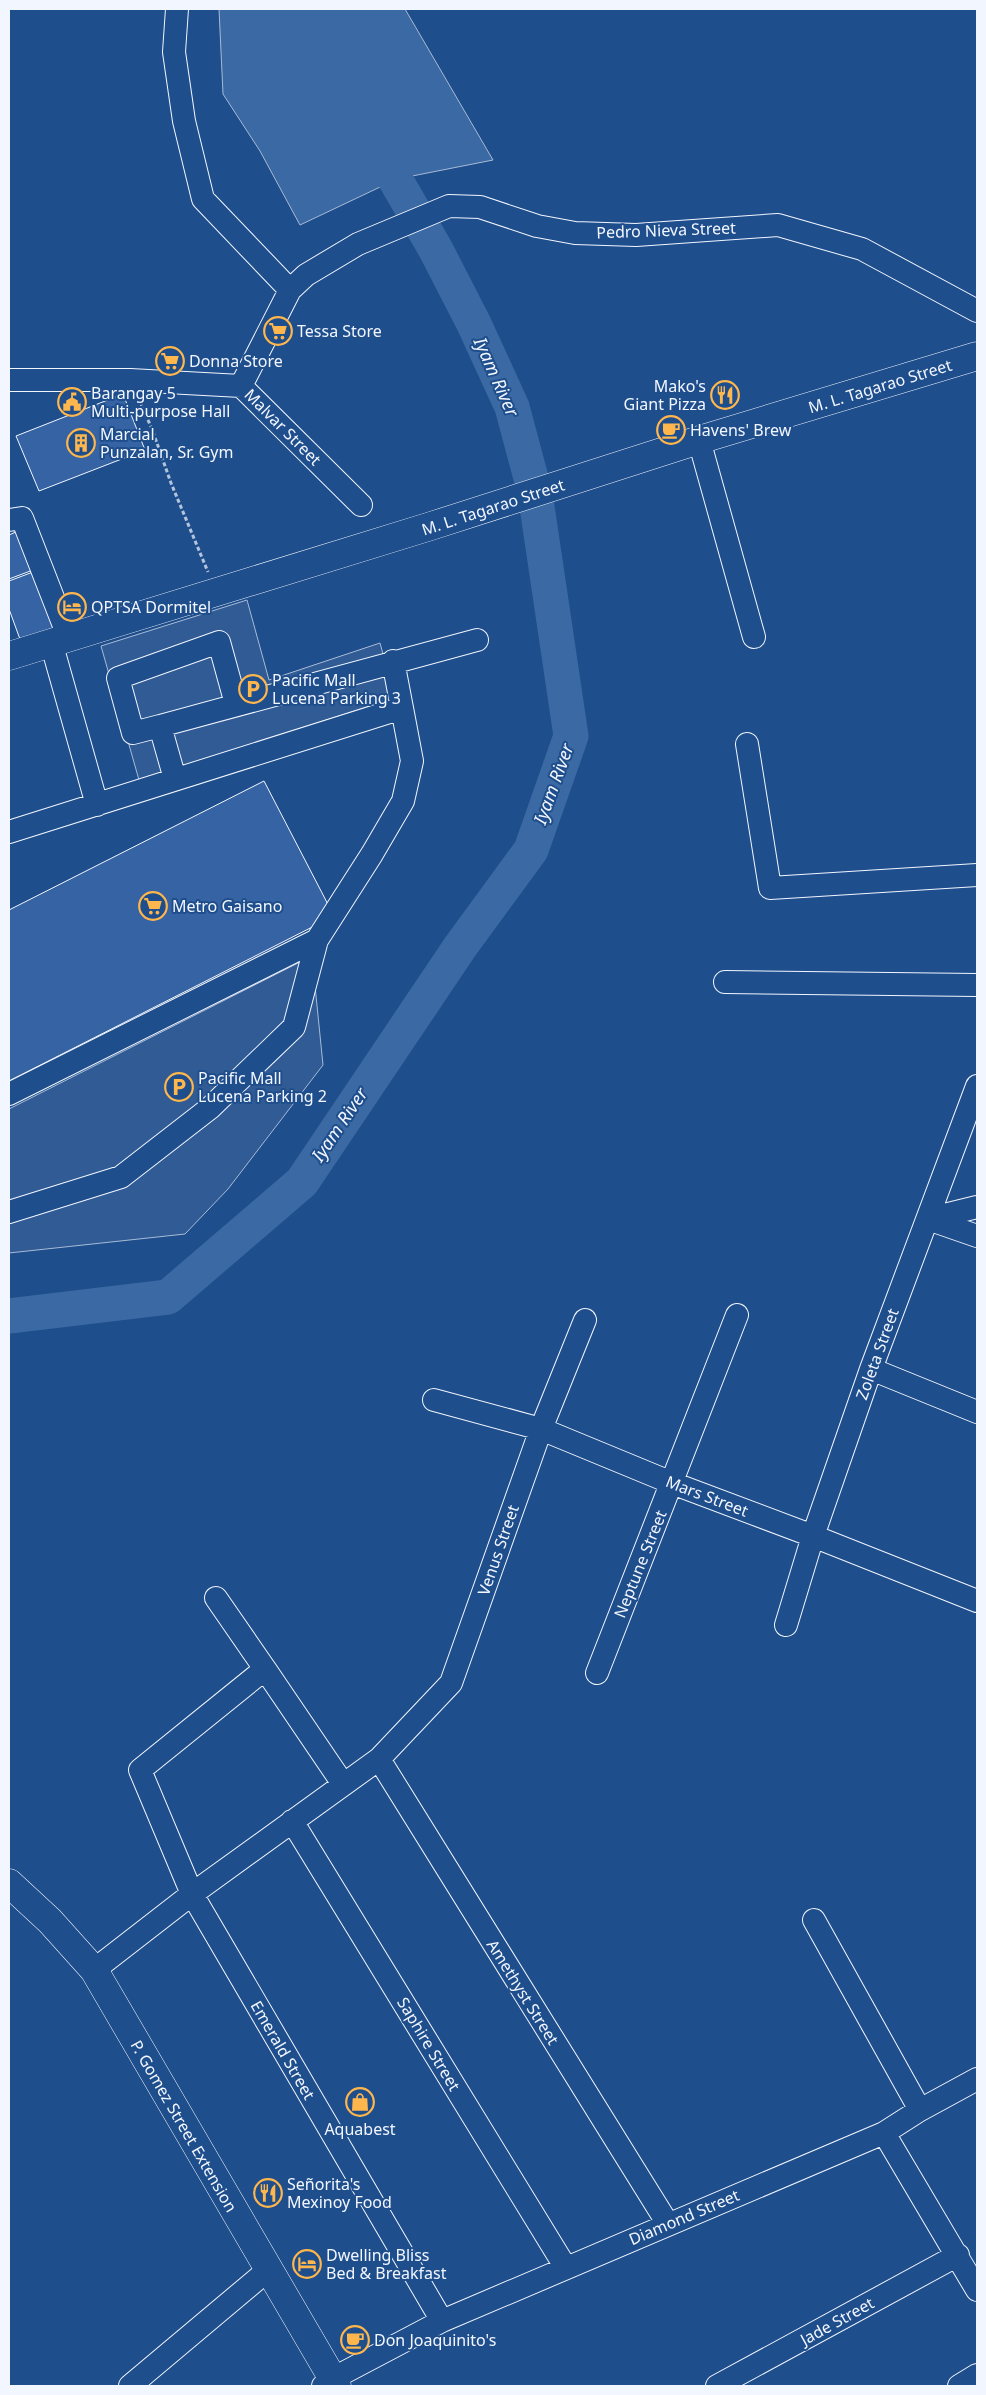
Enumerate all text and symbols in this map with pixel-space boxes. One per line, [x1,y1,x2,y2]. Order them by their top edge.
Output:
street label: Pedro Nieva Street [596,217,736,243]
supermarket icon: Tessa Store [263,316,293,346]
place label: Tessa Store [297,320,382,342]
water label: Iyam River [468,332,525,421]
supermarket icon: Donna Store [155,346,185,376]
place label: Donna Store [189,350,283,372]
street label: M. L. Tagarao Street [806,354,955,418]
place label: Mako's Giant Pizza [624,375,706,415]
restaurant icon: Mako's Giant Pizza [710,380,740,410]
place label: Barangay 5 Multi-purpose Hall [91,382,230,422]
street label: Malvar Street [240,384,326,470]
public building icon: Barangay 5 Multi-purpose Hall [57,387,87,417]
cafe icon: Havens' Brew [656,415,686,445]
place label: Havens' Brew [690,419,792,441]
place label: Marcial Punzalan, Sr. Gym [100,423,233,463]
building icon: Marcial Punzalan, Sr. Gym [66,428,96,458]
street label: M. L. Tagarao Street [419,473,567,540]
hotel icon: QPTSA Dormitel [57,592,87,622]
place label: QPTSA Dormitel [91,596,211,618]
place label: Pacific Mall Lucena Parking 3 [272,669,401,709]
parking icon: Pacific Mall Lucena Parking 3 [238,674,268,704]
water label: Iyam River [527,739,579,828]
supermarket icon: Metro Gaisano [138,891,168,921]
place label: Metro Gaisano [172,895,282,917]
place label: Pacific Mall Lucena Parking 2 [198,1067,327,1107]
parking icon: Pacific Mall Lucena Parking 2 [164,1072,194,1102]
water label: Iyam River [305,1082,373,1167]
street label: Zoleta Street [850,1305,904,1403]
street label: Mars Street [663,1470,752,1522]
street label: Venus Street [472,1501,524,1598]
street label: Neptune Street [608,1507,672,1621]
street label: Amethyst Street [482,1935,564,2049]
street label: Saphire Street [392,1993,466,2095]
street label: Emerald Street [246,1996,320,2104]
street label: P. Gomez Street Extension [126,2036,242,2216]
shop icon: Aquabest [345,2087,375,2117]
place label: Aquabest [324,2118,396,2140]
place label: Señorita's Mexinoy Food [287,2173,392,2213]
restaurant icon: Señorita's Mexinoy Food [253,2178,283,2208]
street label: Diamond Street [625,2184,743,2250]
place label: Dwelling Bliss Bed & Breakfast [326,2244,447,2284]
hotel icon: Dwelling Bliss Bed & Breakfast [292,2249,322,2279]
street label: Jade Street [794,2292,878,2351]
cafe icon: Don Joaquinito's [340,2325,370,2355]
place label: Don Joaquinito's [374,2329,496,2351]

